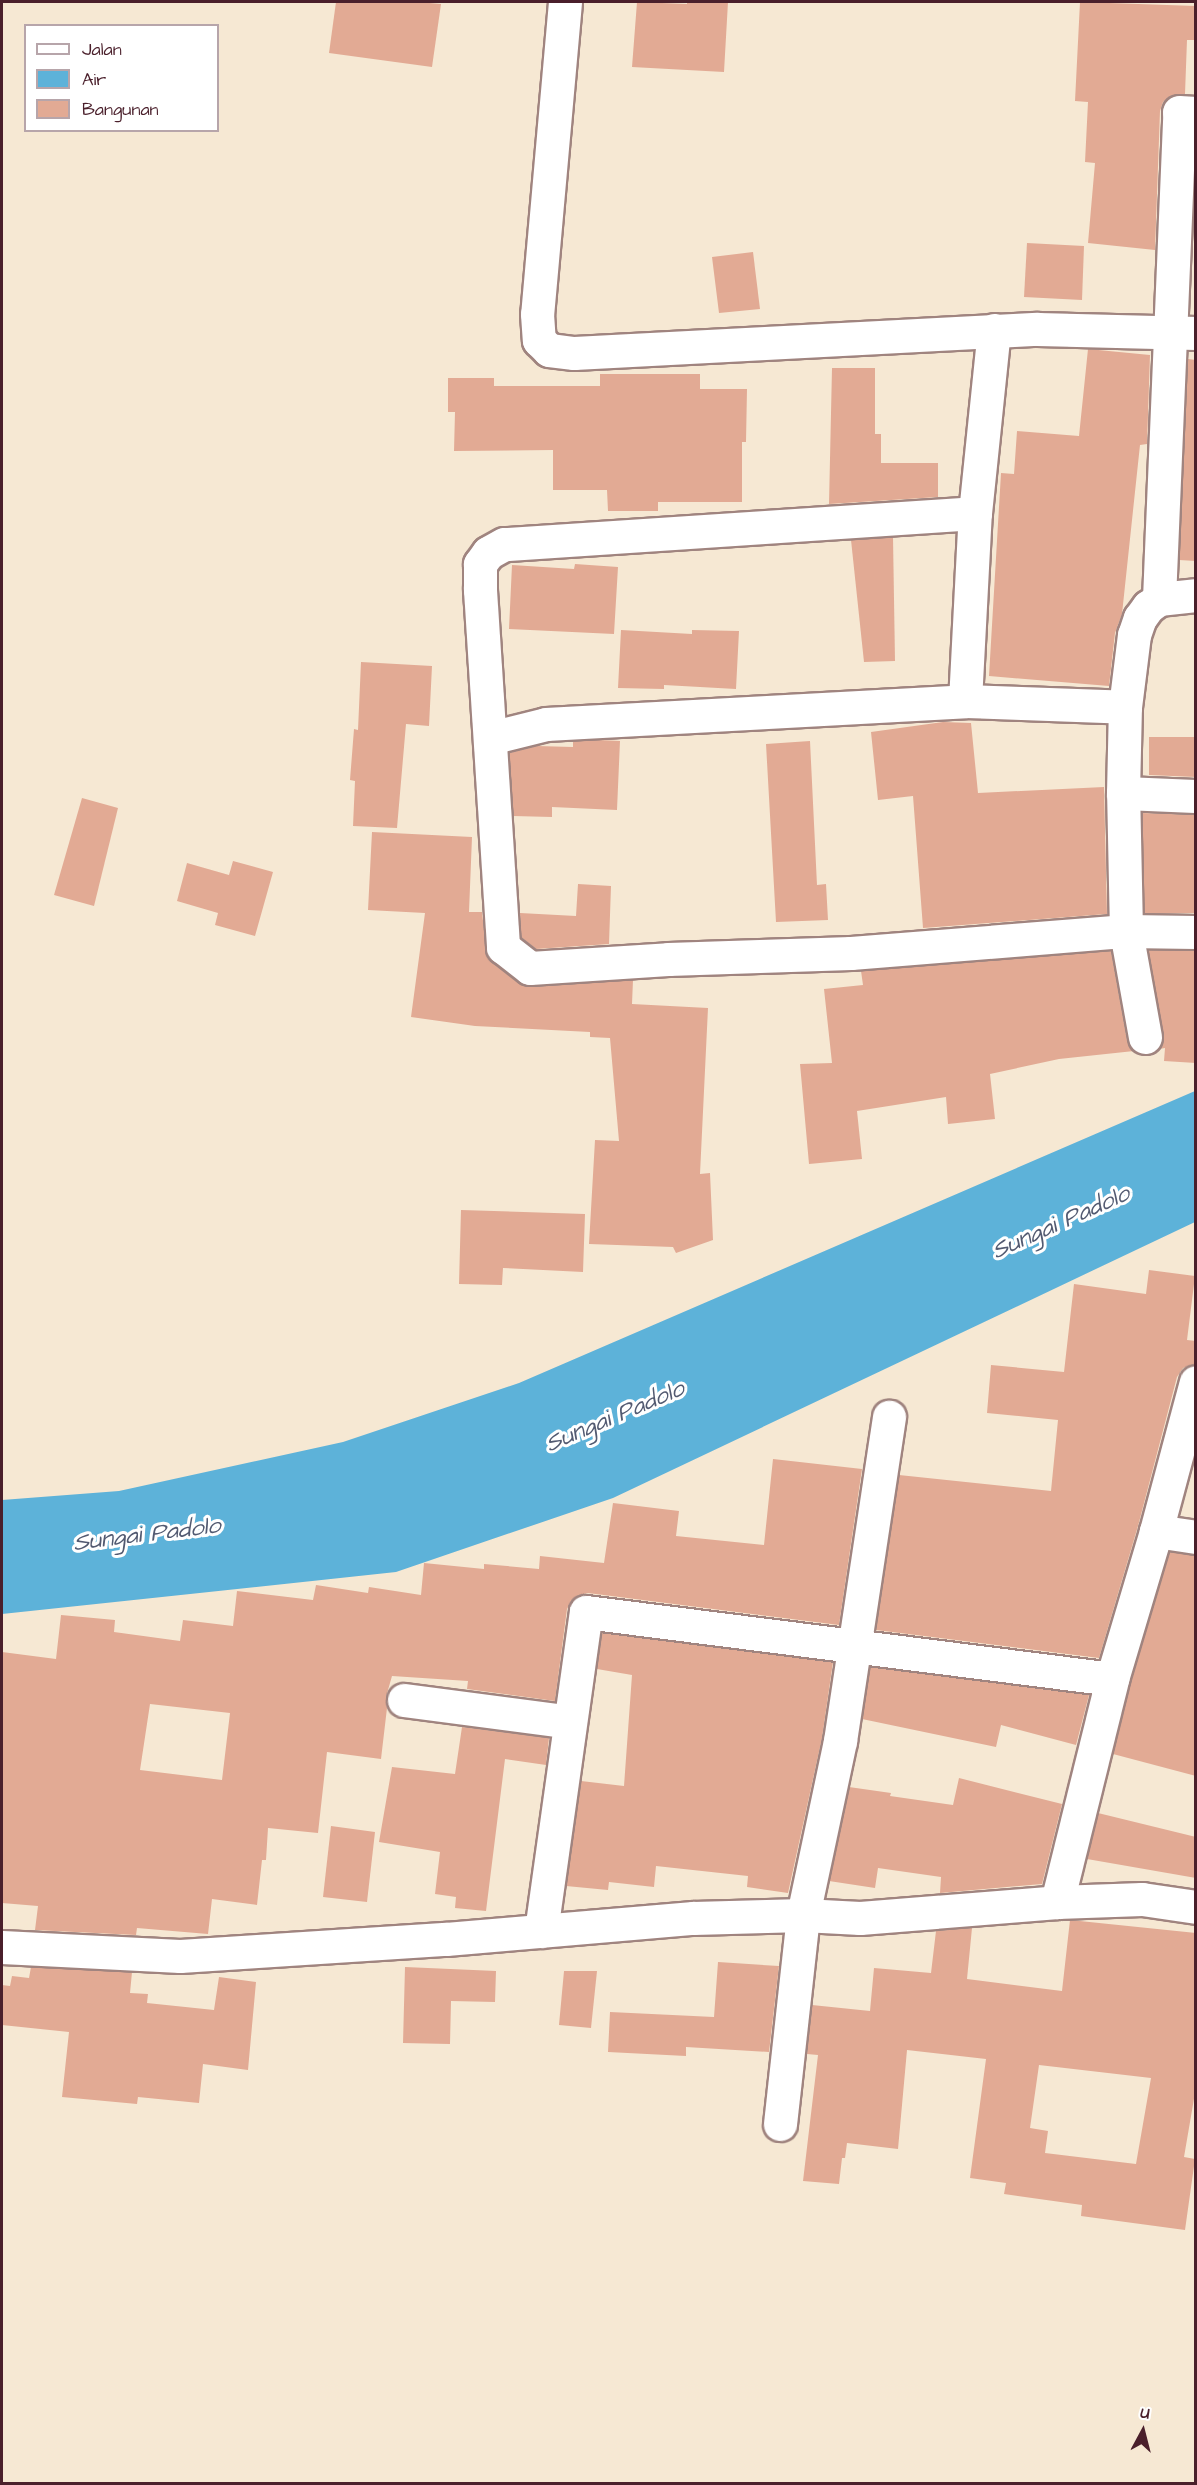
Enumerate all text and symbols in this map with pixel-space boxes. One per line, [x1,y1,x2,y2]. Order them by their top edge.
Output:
legend [24,24,219,132]
text: Jalan [82,37,122,62]
text: Air [82,67,106,92]
text: Bangunan [82,97,159,122]
water label: Sungai Padolo [988,1180,1134,1266]
water label: Sungai Padolo [541,1375,689,1459]
water label: Sungai Padolo [72,1512,222,1558]
north arrow [1113,2401,1173,2461]
text: U [1139,2402,1151,2425]

